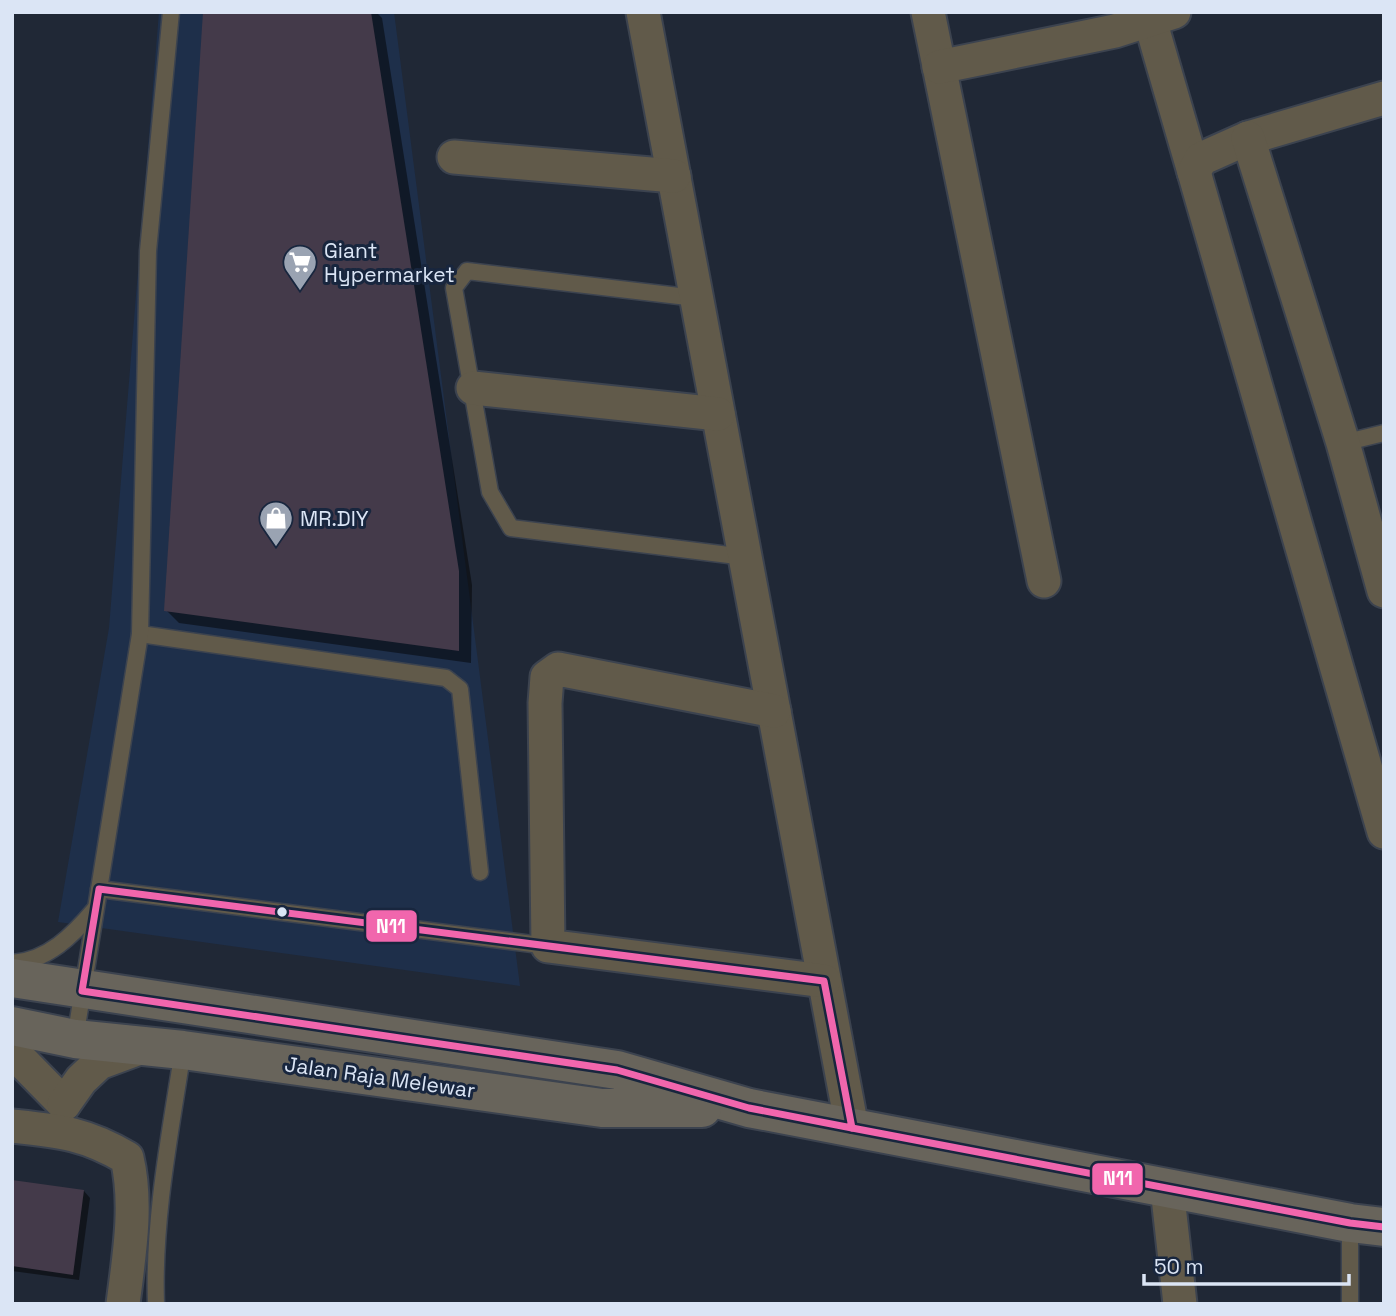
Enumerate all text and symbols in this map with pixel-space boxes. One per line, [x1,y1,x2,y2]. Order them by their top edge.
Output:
place label: Giant Hypermarket [324,237,455,288]
supermarket icon: Giant Hypermarket [281,243,319,292]
shop icon: MR.DIY [257,499,295,548]
place label: MR.DIY [300,505,369,532]
unlabelled marker [275,905,289,919]
line badge: N11 [365,909,418,943]
text: N11 [376,914,406,939]
street label: Jalan Raja Melewar [283,1050,477,1104]
line badge: N11 [1091,1162,1144,1196]
text: N11 [1103,1166,1133,1191]
scale bar [1144,1242,1349,1286]
text: 50 m [1154,1253,1204,1280]

